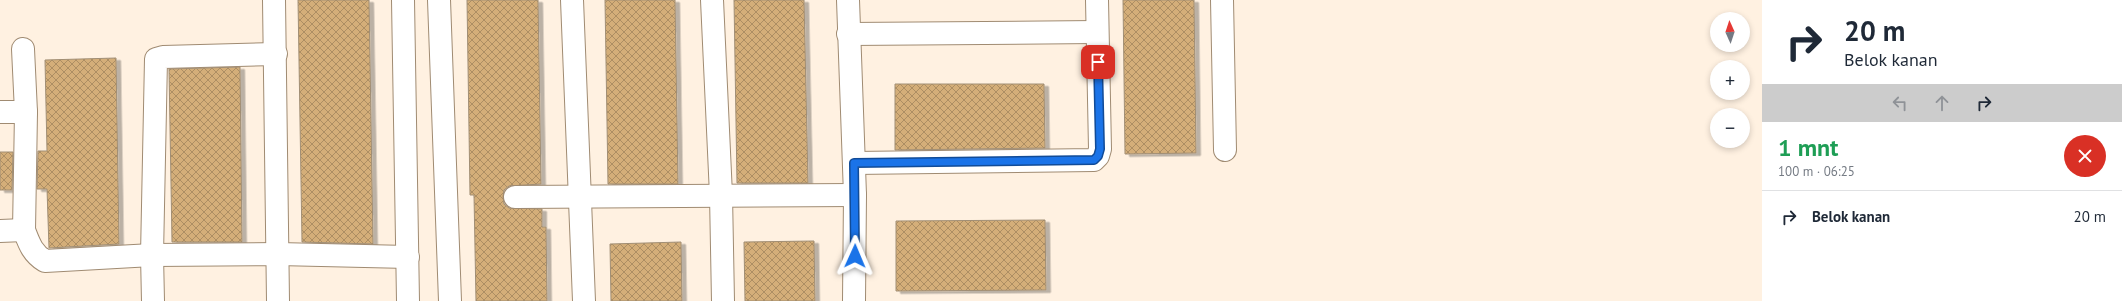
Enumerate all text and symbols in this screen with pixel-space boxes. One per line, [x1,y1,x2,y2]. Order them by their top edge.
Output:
north arrow [1710,12,1750,52]
map controls [1710,12,1750,148]
text: 20 m [1844,12,1905,49]
icon: right [1778,16,1830,68]
pin [1081,45,1115,79]
text: Belok kanan [1844,48,1938,71]
icon: arrive [1087,51,1109,73]
button: + [1710,60,1750,100]
icon: left [1889,92,1911,114]
icon: ahead [1931,92,1953,114]
icon: right [1973,92,1995,114]
button: − [1710,108,1750,148]
text: 1 mnt [1778,132,1838,163]
button: close [2064,135,2106,177]
text: 100 m · 06:25 [1778,163,1855,180]
icon: right [1778,206,1800,228]
text: Belok kanan [1812,207,1890,226]
text: 20 m [2073,207,2106,226]
position arrow [834,235,876,277]

